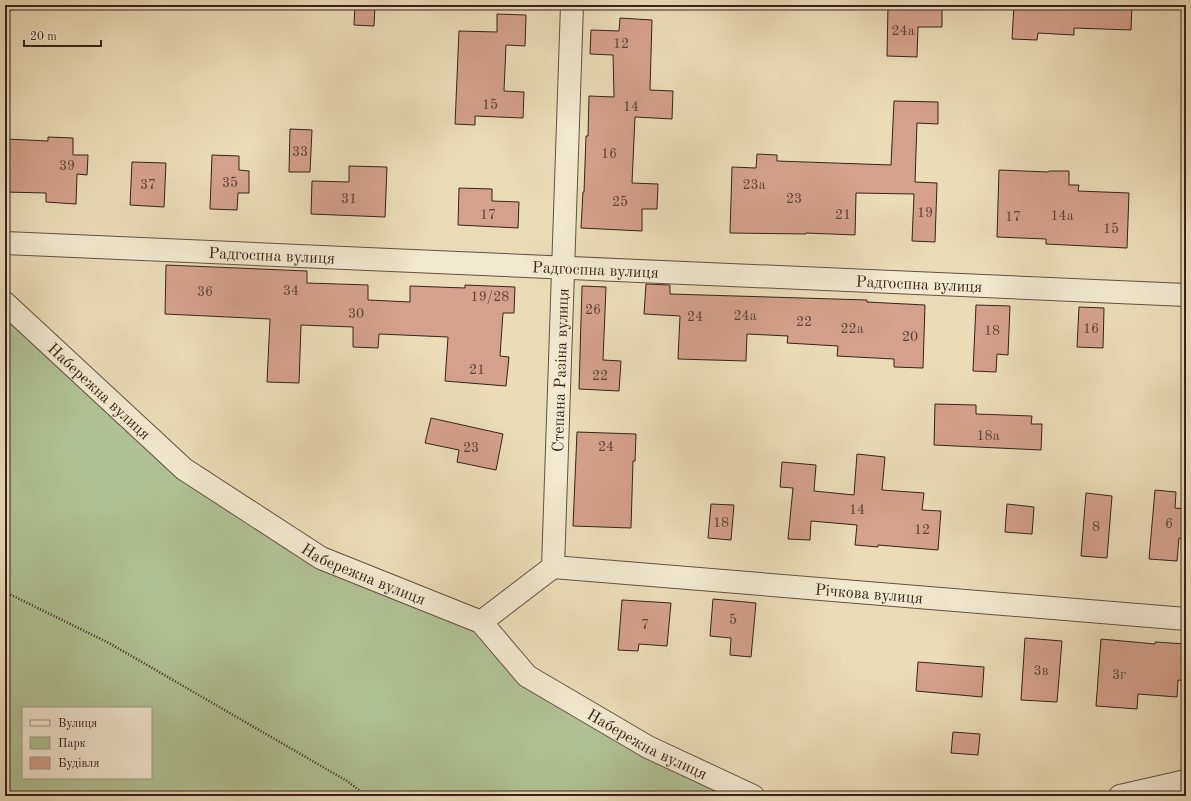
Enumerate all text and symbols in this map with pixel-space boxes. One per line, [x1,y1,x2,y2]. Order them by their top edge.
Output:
scale bar [24,22,101,48]
house number: 24а [891,24,915,38]
text: 20 m [30,31,57,43]
house number: 12 [613,37,629,51]
house number: 15 [482,98,498,112]
house number: 14 [623,100,639,114]
house number: 33 [292,145,308,159]
house number: 16 [601,147,617,161]
house number: 39 [59,159,75,173]
house number: 35 [222,176,238,190]
house number: 37 [140,178,156,192]
house number: 23а [742,178,766,192]
house number: 31 [341,192,357,206]
house number: 23 [786,192,802,206]
house number: 25 [612,195,628,209]
house number: 19 [917,206,933,220]
house number: 17 [480,208,496,222]
house number: 21 [835,208,851,222]
house number: 14а [1050,209,1074,223]
house number: 17 [1005,210,1021,224]
house number: 15 [1103,222,1119,236]
street label: Радгоспна вулиця [208,246,335,268]
street label: Радгоспна вулиця [532,260,659,282]
street label: Радгоспна вулиця [855,274,983,296]
house number: 34 [283,284,299,298]
house number: 36 [197,285,213,299]
street label: Степана Разіна вулиця [551,288,572,452]
house number: 19/28 [471,290,509,304]
house number: 26 [585,303,601,317]
house number: 30 [348,307,364,321]
house number: 24а [733,309,757,323]
house number: 24 [687,310,703,324]
house number: 22 [796,315,812,329]
house number: 22а [840,322,864,336]
house number: 16 [1083,322,1099,336]
house number: 18 [984,324,1000,338]
house number: 20 [902,330,918,344]
street label: Набережна вулиця [44,341,153,443]
house number: 21 [469,363,485,377]
house number: 22 [592,369,608,383]
house number: 18а [976,429,1000,443]
house number: 24 [598,440,614,454]
house number: 23 [463,441,479,455]
house number: 14 [849,503,865,517]
house number: 18 [713,516,729,530]
house number: 6 [1165,517,1173,531]
house number: 8 [1092,520,1100,534]
house number: 12 [914,523,930,537]
street label: Набережна вулиця [298,541,427,609]
street label: Річкова вулиця [814,583,923,607]
house number: 5 [729,613,737,627]
house number: 7 [641,618,649,632]
house number: 3в [1034,664,1049,678]
house number: 3г [1112,668,1126,682]
legend [22,707,152,779]
street label: Набережна вулиця [584,707,709,783]
text: Вулиця [58,718,97,730]
text: Парк [58,738,86,750]
text: Будівля [58,757,100,770]

